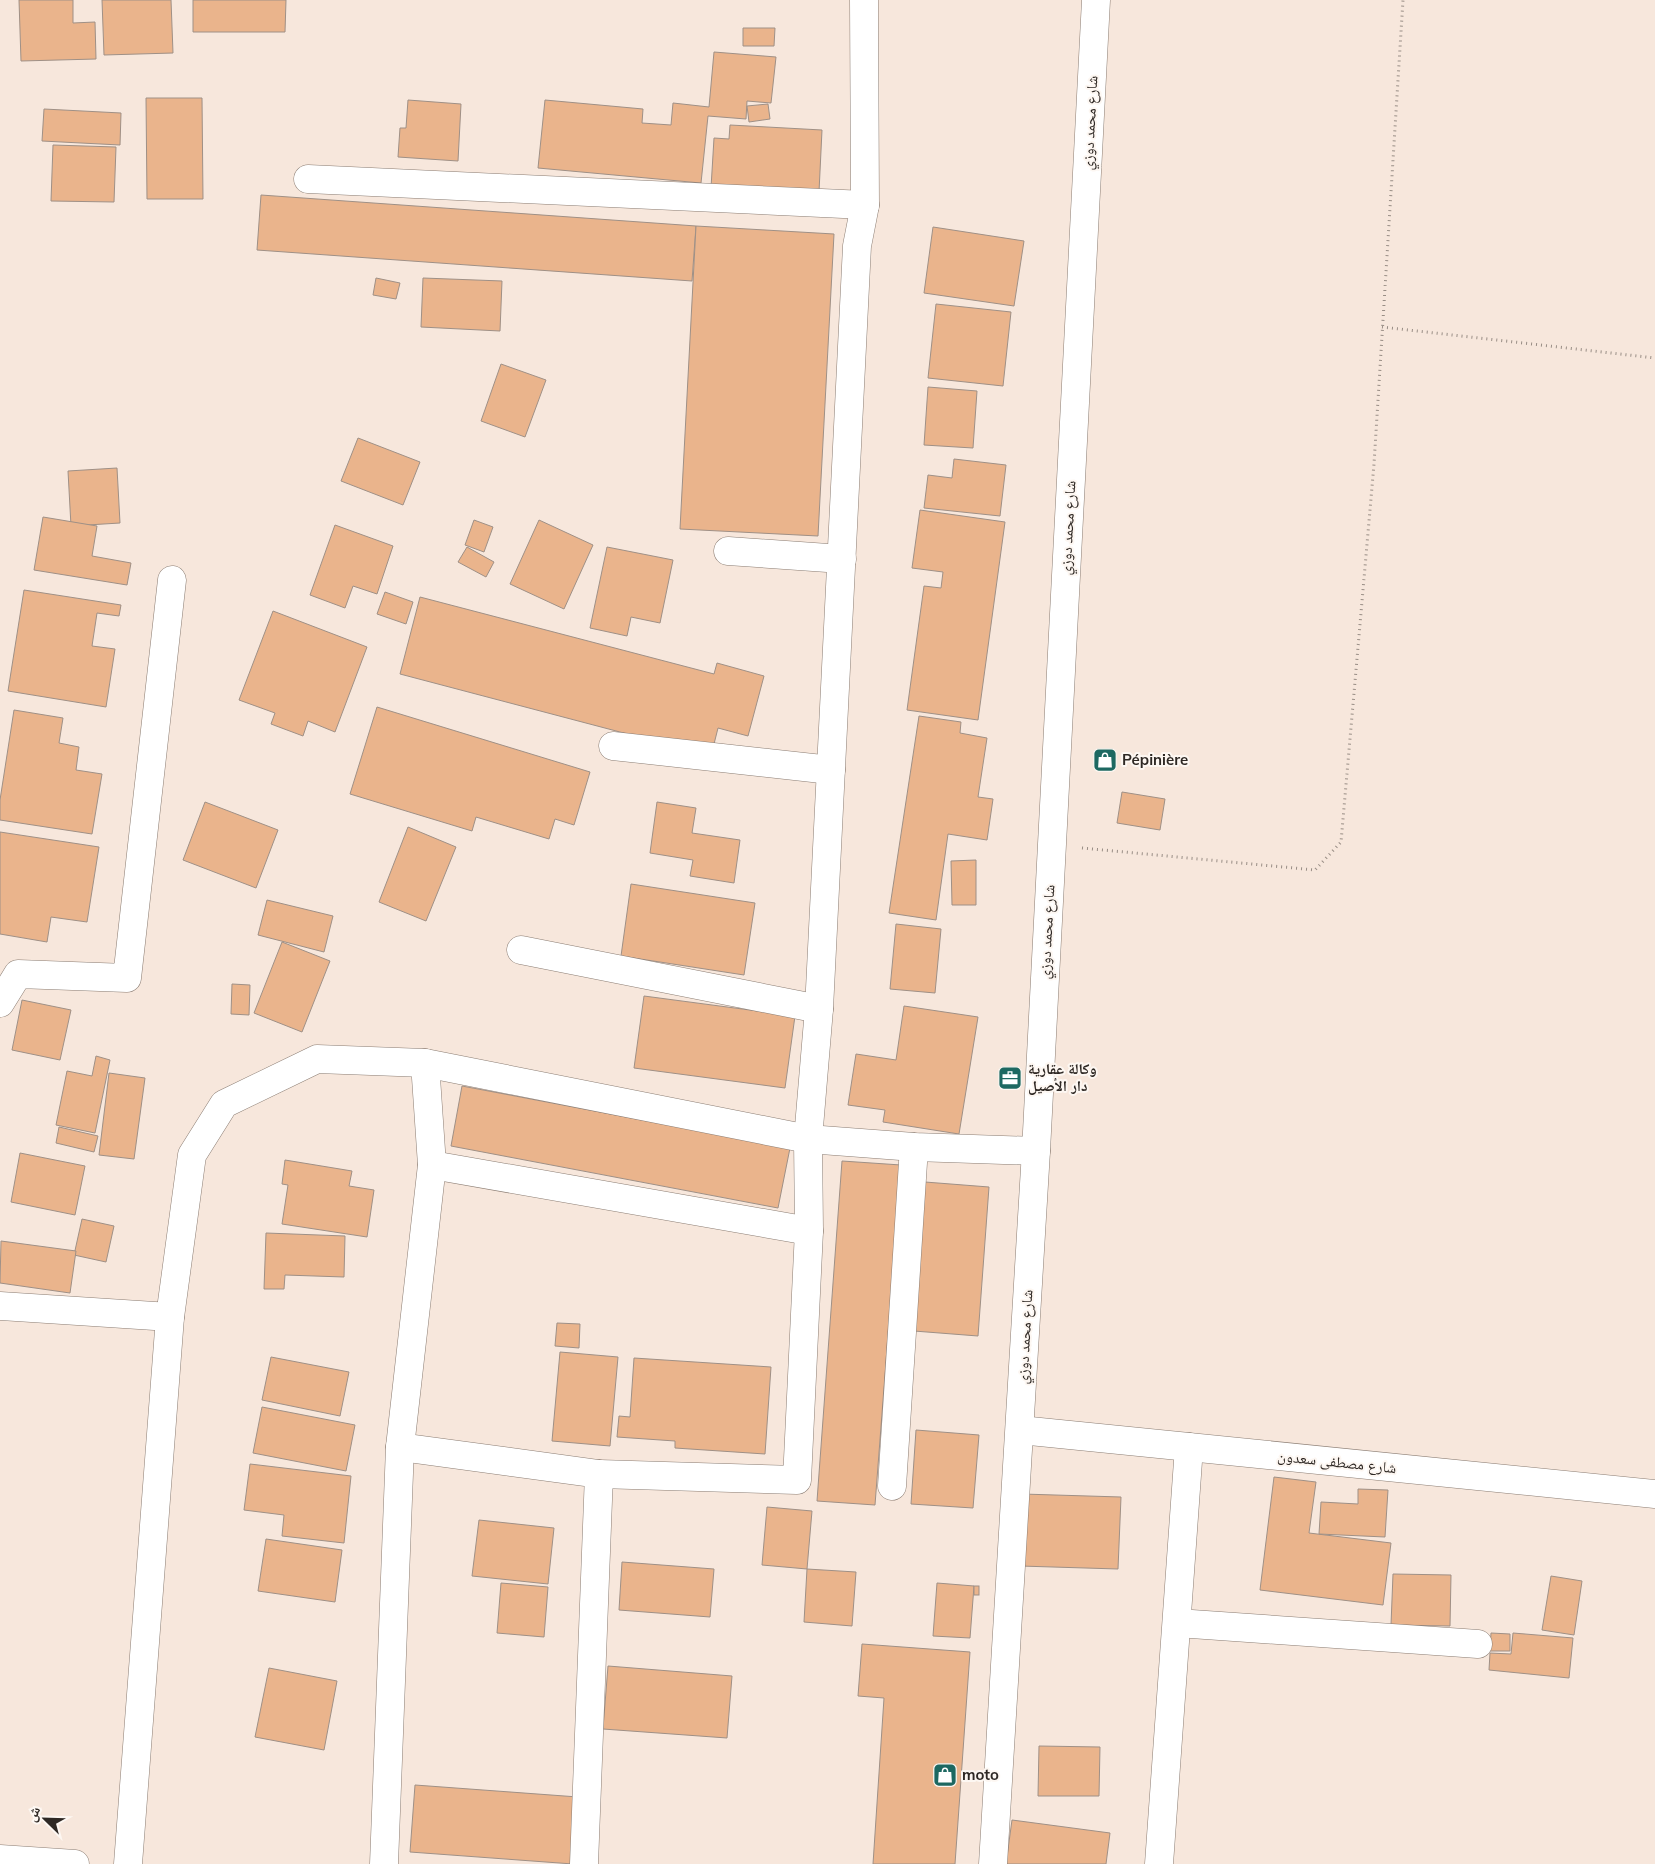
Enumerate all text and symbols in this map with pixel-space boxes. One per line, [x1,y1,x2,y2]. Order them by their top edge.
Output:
street label: شارع محمد دوزي [1078,75,1104,171]
street label: شارع محمد دوزي [1056,480,1082,576]
shop icon: Pépinière [1092,747,1118,773]
place label: Pépinière [1122,750,1188,769]
street label: شارع محمد دوزي [1035,884,1061,980]
place label: وكالة عقارية دار الأصيل [1028,1059,1097,1095]
office icon: وكالة عقارية دار الأصيل [997,1065,1023,1091]
street label: شارع محمد دوزي [1013,1289,1039,1385]
street label: شارع مصطفى سعدون [1277,1446,1398,1478]
shop icon: moto [932,1762,958,1788]
place label: moto [962,1765,999,1784]
north arrow [20,1794,70,1844]
text: ش [22,1803,44,1824]

